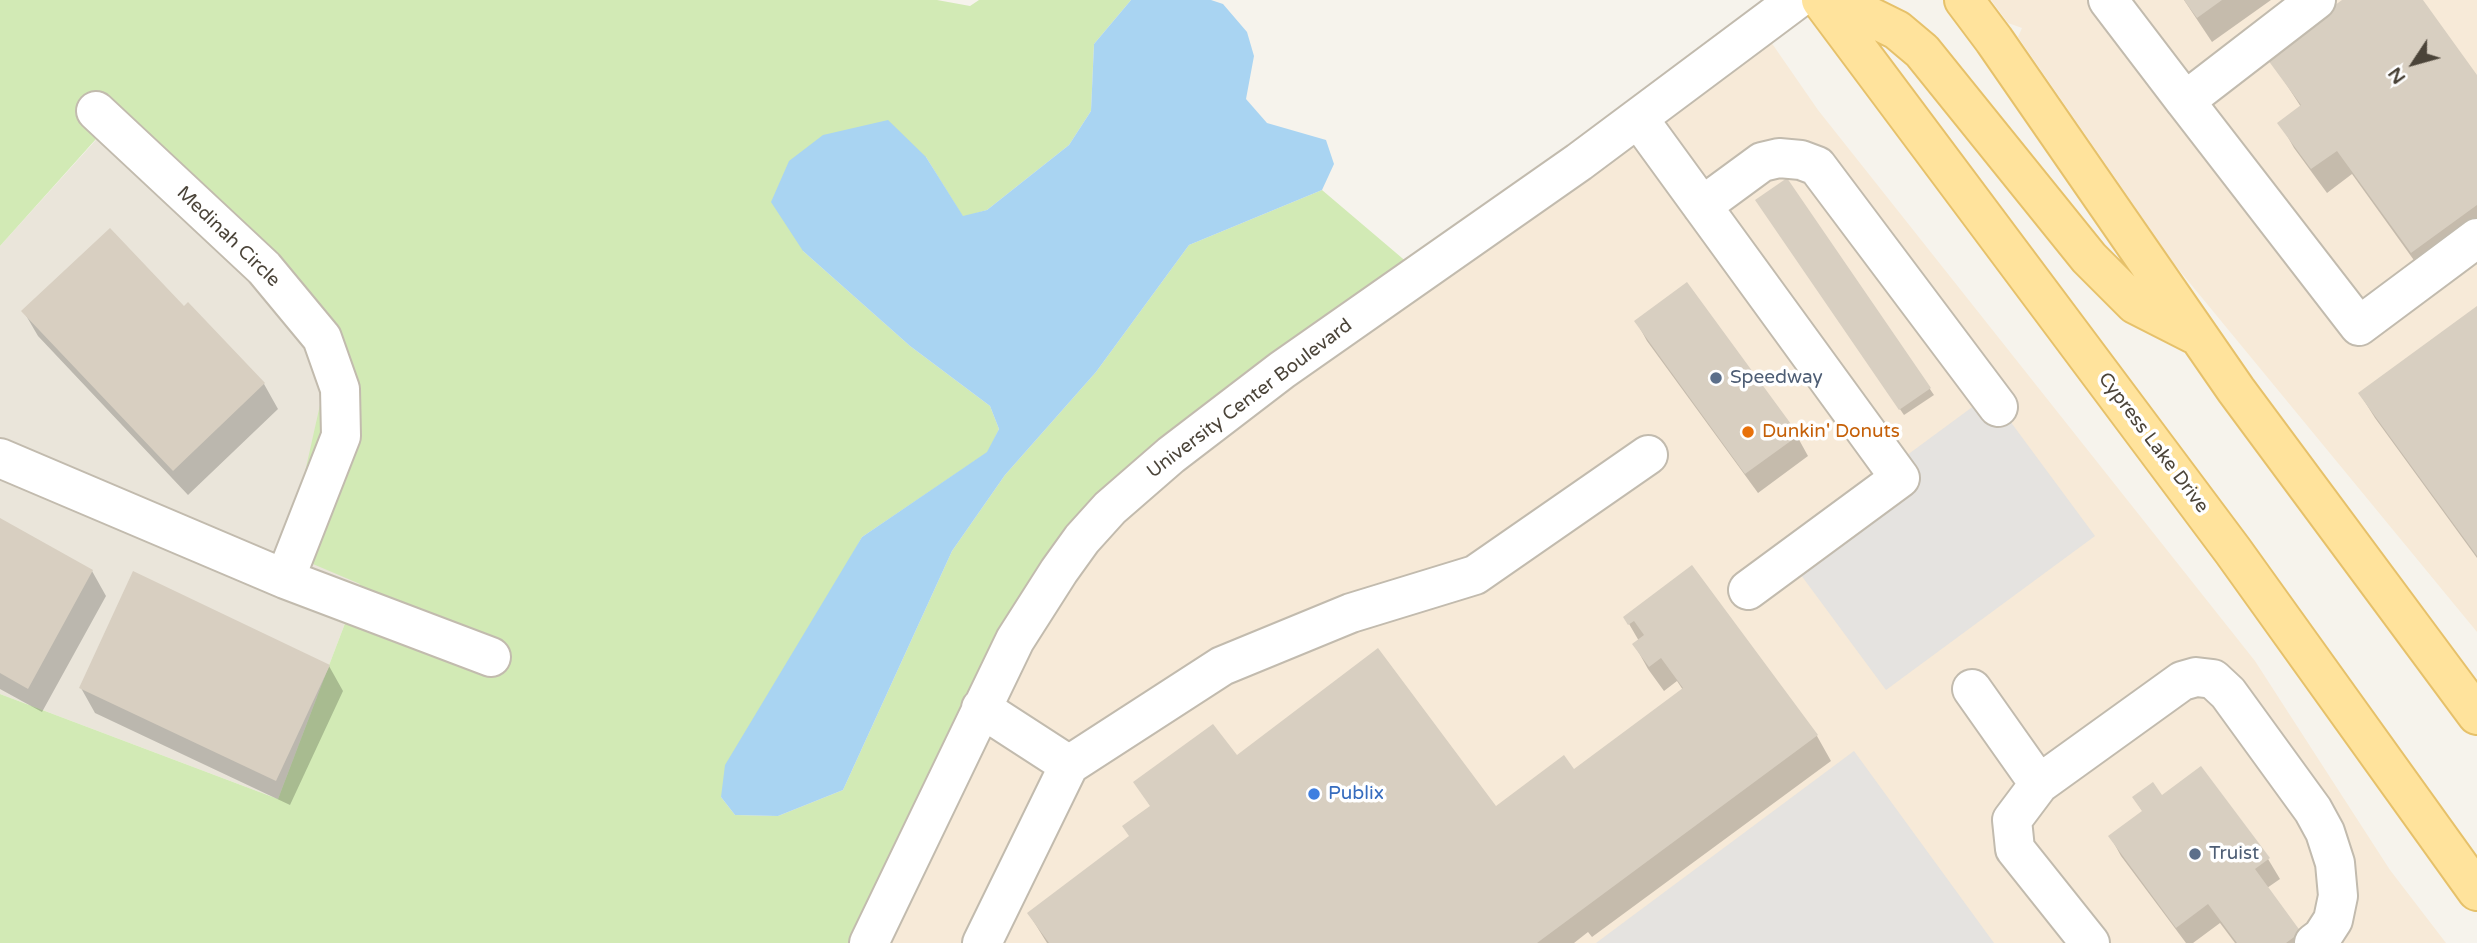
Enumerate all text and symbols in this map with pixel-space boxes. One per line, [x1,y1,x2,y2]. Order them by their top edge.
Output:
north arrow [2379,28,2449,98]
text: N [2384,63,2410,88]
street label: Medinah Circle [172,182,284,292]
street label: University Center Boulevard [1143,314,1357,484]
place label: Speedway [1730,367,1823,389]
street label: Cypress Lake Drive [2093,368,2213,518]
marker: Speedway [1708,370,1724,386]
place label: Dunkin' Donuts [1762,421,1900,443]
marker: Dunkin' Donuts [1740,424,1756,440]
place label: Publix [1328,783,1384,805]
marker: Publix [1306,786,1322,802]
place label: Truist [2209,843,2259,865]
marker: Truist [2187,846,2203,862]

